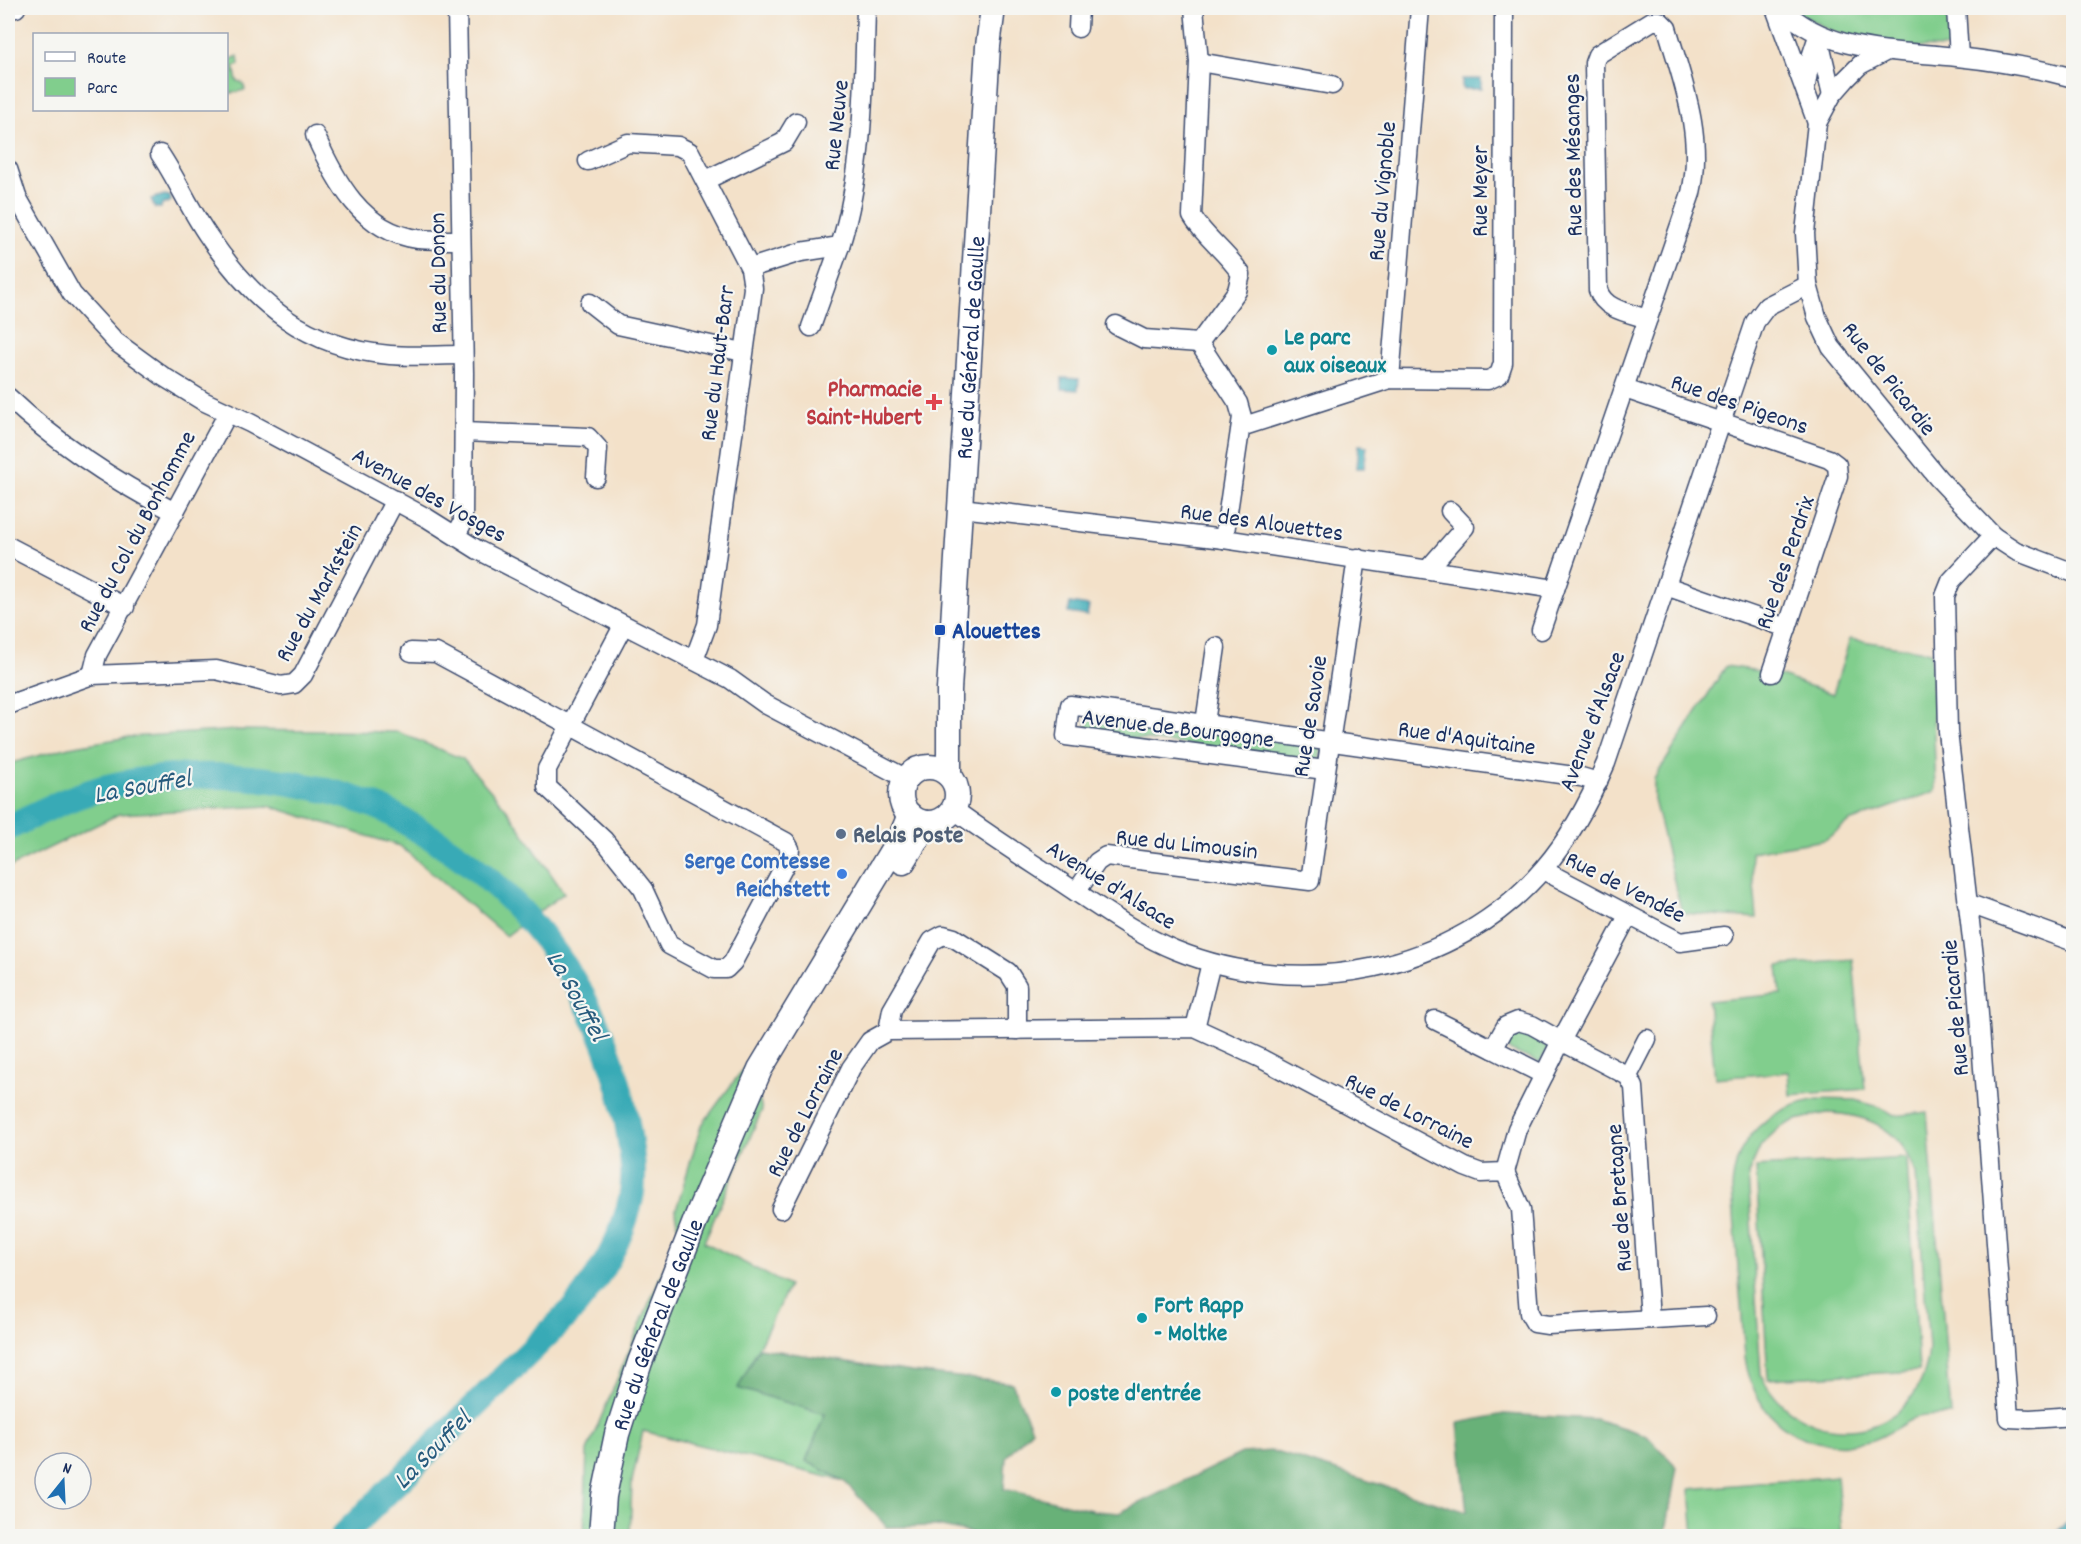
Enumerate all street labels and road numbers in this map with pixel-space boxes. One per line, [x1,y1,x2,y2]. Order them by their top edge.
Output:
street label: Rue des Mésanges [1557,73,1593,237]
street label: Rue Neuve [816,78,860,173]
street label: Rue du Vignoble [1361,120,1407,263]
street label: Rue Meyer [1465,145,1499,237]
street label: Rue du Donon [422,212,458,334]
street label: Rue du Général de Gaulle [949,235,996,460]
street label: Rue du Haut-Barr [693,283,745,443]
street label: Rue de Picardie [1832,316,1943,444]
street label: Rue des Pigeons [1666,366,1813,445]
street label: Rue du Col du Bonhomme [71,425,206,639]
street label: Avenue des Vosges [345,440,512,553]
street label: Rue des Perdrix [1748,491,1826,634]
street label: Rue des Alouettes [1178,496,1345,552]
street label: Rue du Markstein [268,518,373,669]
street label: Avenue d'Alsace [1551,647,1636,797]
street label: Rue de Savoie [1286,653,1338,780]
street label: Avenue de Bourgogne [1080,701,1276,759]
street label: Rue d'Aquitaine [1396,713,1538,766]
street label: Rue du Limousin [1114,822,1259,870]
street label: Avenue d'Alsace [1039,833,1182,940]
street label: Rue de Vendée [1559,844,1691,934]
street label: Rue de Picardie [1934,938,1980,1077]
street label: Rue de Lorraine [760,1043,854,1184]
street label: Rue de Lorraine [1338,1066,1479,1160]
street label: Rue de Bretagne [1599,1123,1643,1273]
street label: Rue du Général de Gaulle [605,1215,714,1436]

